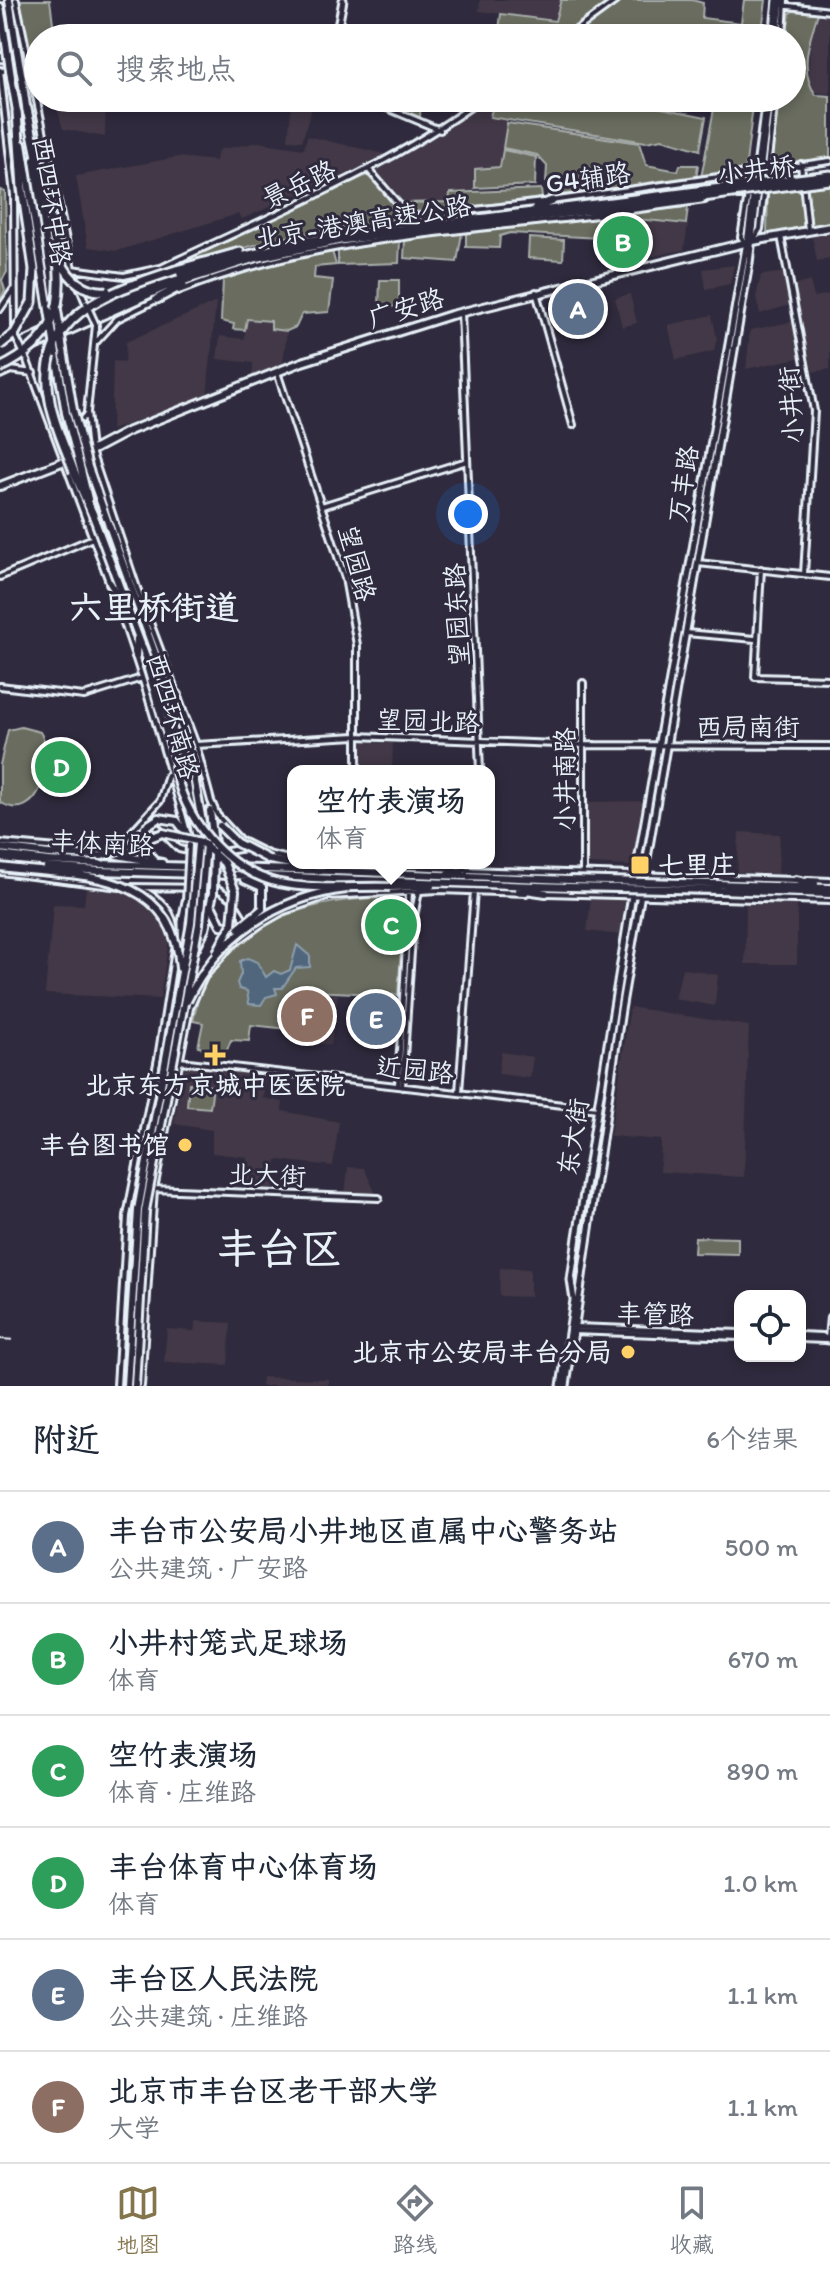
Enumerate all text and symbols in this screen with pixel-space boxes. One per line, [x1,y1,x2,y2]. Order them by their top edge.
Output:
search box [24,24,806,112]
icon: search [52,46,96,90]
text: 搜索地点 [116,50,236,87]
street label: 西四环中路 [26,134,78,268]
street label: 小井桥 [715,149,797,191]
street label: 景岳路 [257,153,341,215]
street label: G4辅路 [543,156,633,200]
street label: 北京-港澳高速公路 [253,189,473,255]
pin: B [597,212,649,272]
pin: A [552,279,604,339]
street label: 广安路 [364,281,448,335]
street label: 小井街 [772,365,810,445]
street label: 万丰路 [661,443,705,525]
your location [448,494,488,534]
street label: 望园路 [331,521,383,605]
street label: 望园东路 [438,562,476,668]
district label: 六里桥街道 [69,587,239,628]
street label: 西四环南路 [140,649,206,783]
street label: 望园北路 [375,703,481,739]
street label: 西局南街 [696,711,800,743]
street label: 小井南路 [549,727,581,831]
pin: D [35,737,87,797]
popup [287,765,495,869]
text: 空竹表演场 [316,782,466,819]
text: 体育 [316,822,368,854]
street label: 丰体南路 [49,824,155,862]
place label: 七里庄 [658,849,736,881]
marker: 七里庄 [629,854,651,876]
pin: C [365,895,417,955]
pin: F [281,986,333,1046]
pin: E [350,989,402,1049]
marker: 北京东方京城中医医院 [204,1044,226,1066]
street label: 近园路 [375,1050,455,1090]
place label: 北京东方京城中医医院 [85,1069,345,1101]
street label: 东大街 [551,1096,595,1178]
place label: 丰台图书馆 [39,1129,169,1161]
marker: 丰台图书馆 [176,1136,194,1154]
street label: 北大街 [227,1158,307,1192]
district label: 丰台区 [216,1223,342,1274]
map controls [734,1290,806,1362]
button: locate [734,1290,806,1362]
street label: 丰管路 [615,1297,695,1331]
place label: 北京市公安局丰台分局 [352,1336,612,1368]
marker: 北京市公安局丰台分局 [619,1343,637,1361]
text: 附近 [32,1419,100,1460]
text: 6个结果 [706,1423,798,1455]
text: 丰台市公安局小井地区直属中心警务站 [108,1512,618,1549]
text: A [50,1531,66,1563]
text: 500 m [725,1531,798,1563]
text: 公共建筑 · 广安路 [108,1552,308,1584]
text: 小井村笼式足球场 [108,1624,348,1661]
text: B [50,1643,66,1675]
text: 670 m [728,1643,798,1675]
text: 体育 [108,1664,160,1696]
text: 空竹表演场 [108,1736,258,1773]
text: C [50,1755,66,1787]
text: 890 m [726,1755,798,1787]
text: 体育 · 庄维路 [108,1776,256,1808]
text: 丰台体育中心体育场 [108,1848,378,1885]
text: D [49,1867,67,1899]
text: 1.0 km [723,1867,798,1899]
text: 体育 [108,1888,160,1920]
text: 丰台区人民法院 [108,1960,318,1997]
text: E [51,1979,65,2011]
text: 1.1 km [727,1979,798,2011]
text: 公共建筑 · 庄维路 [108,2000,308,2032]
text: 北京市丰台区老干部大学 [108,2072,438,2109]
text: F [51,2091,65,2123]
text: 1.1 km [727,2091,798,2123]
text: 大学 [108,2112,160,2144]
tab: 地图 [116,2181,160,2258]
tab: 路线 [393,2181,437,2258]
tab: 收藏 [670,2181,714,2258]

